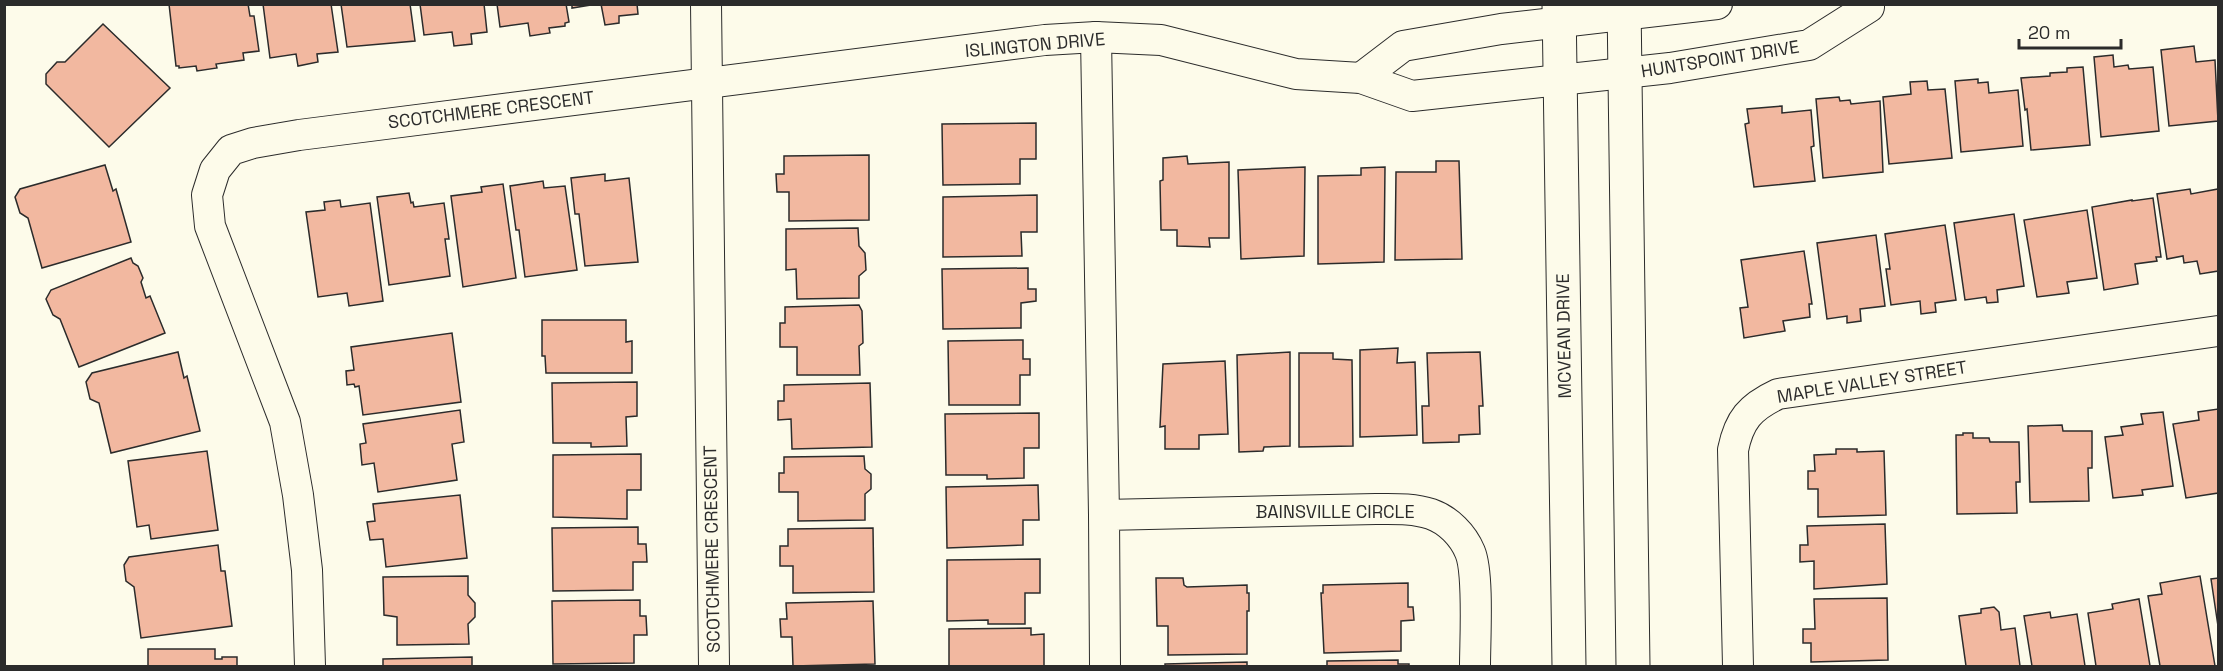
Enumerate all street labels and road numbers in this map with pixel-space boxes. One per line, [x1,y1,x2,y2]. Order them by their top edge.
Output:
street label: ISLINGTON DRIVE [964,27,1106,62]
street label: HUNTSPOINT DRIVE [1639,35,1801,82]
street label: SCOTCHMERE CRESCENT [387,85,596,134]
street label: MCVEAN DRIVE [1551,273,1576,399]
street label: MAPLE VALLEY STREET [1775,355,1969,408]
street label: SCOTCHMERE CRESCENT [698,445,725,653]
street label: BAINSVILLE CIRCLE [1255,500,1415,523]

